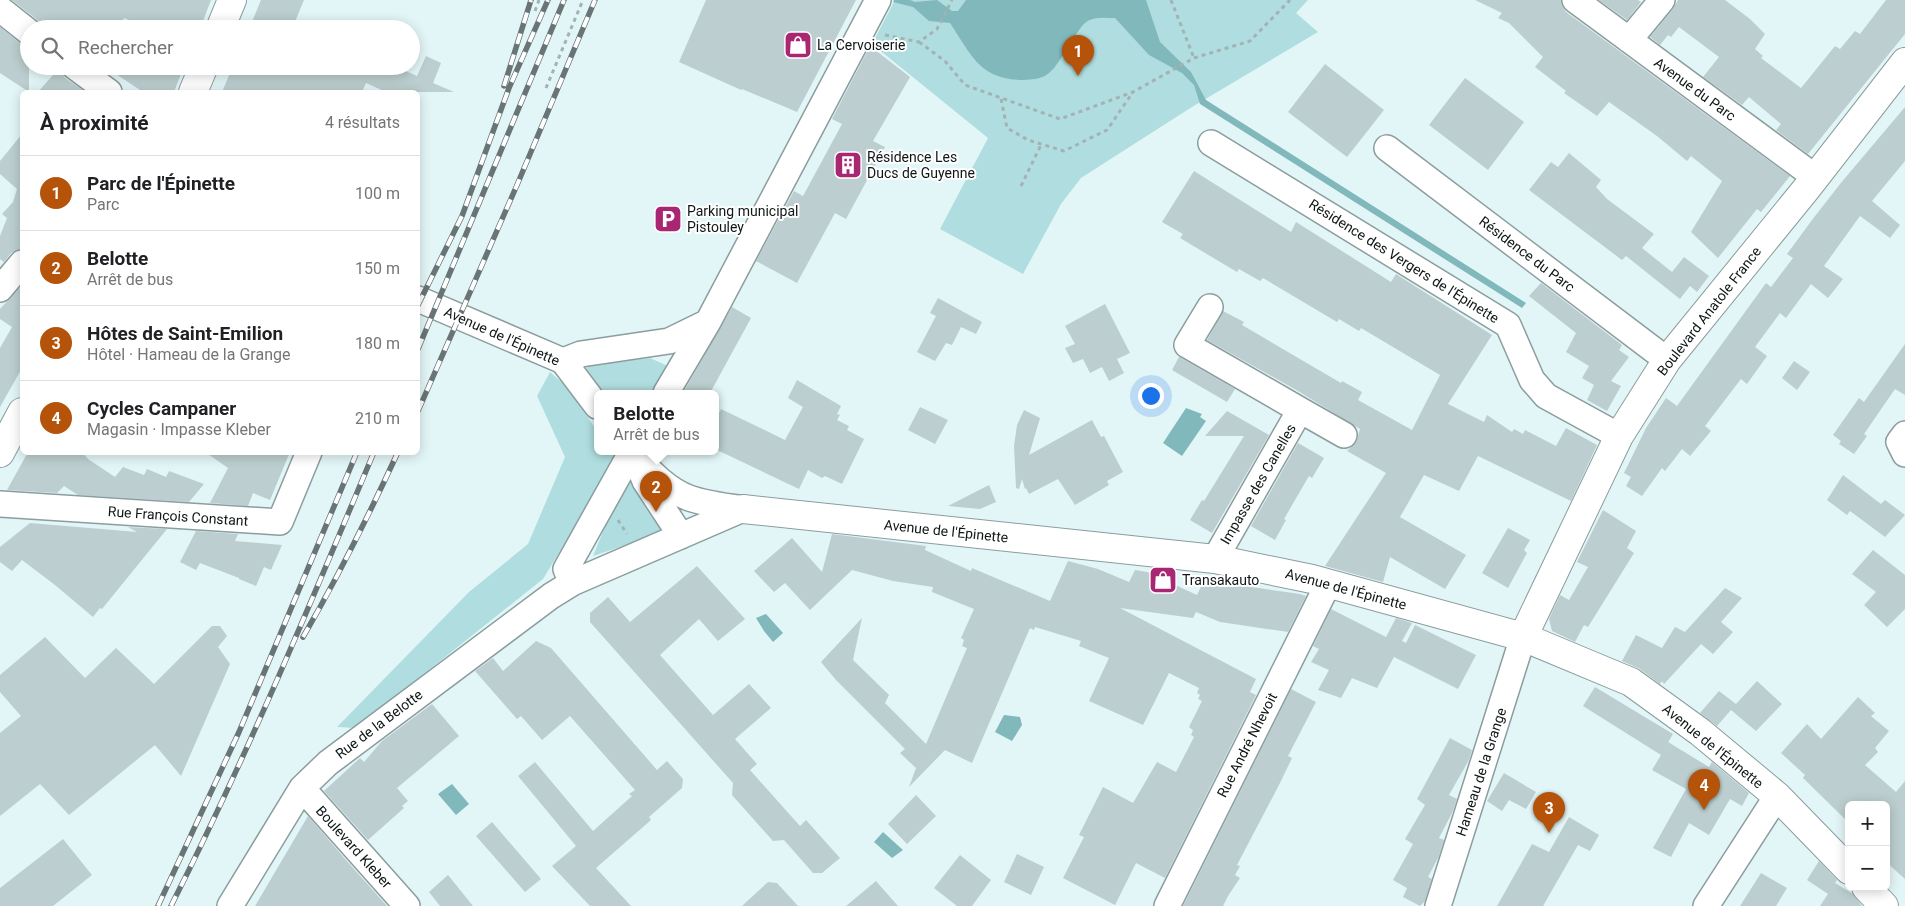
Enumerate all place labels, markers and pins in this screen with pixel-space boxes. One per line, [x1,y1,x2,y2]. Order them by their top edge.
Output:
shop icon: La Cervoiserie [783,30,813,60]
pin: 1 [1062,35,1094,76]
place label: La Cervoiserie [817,37,905,53]
place label: Résidence Les Ducs de Guyenne [867,149,975,181]
building icon: Résidence Les Ducs de Guyenne [833,150,863,180]
place label: Parking municipal Pistouley [687,203,798,235]
parking icon: Parking municipal Pistouley [653,204,683,234]
pin: 2 [640,471,672,512]
shop icon: Transakauto [1148,565,1178,595]
place label: Transakauto [1182,572,1259,588]
pin: 4 [1688,769,1720,810]
pin: 3 [1533,792,1565,833]

